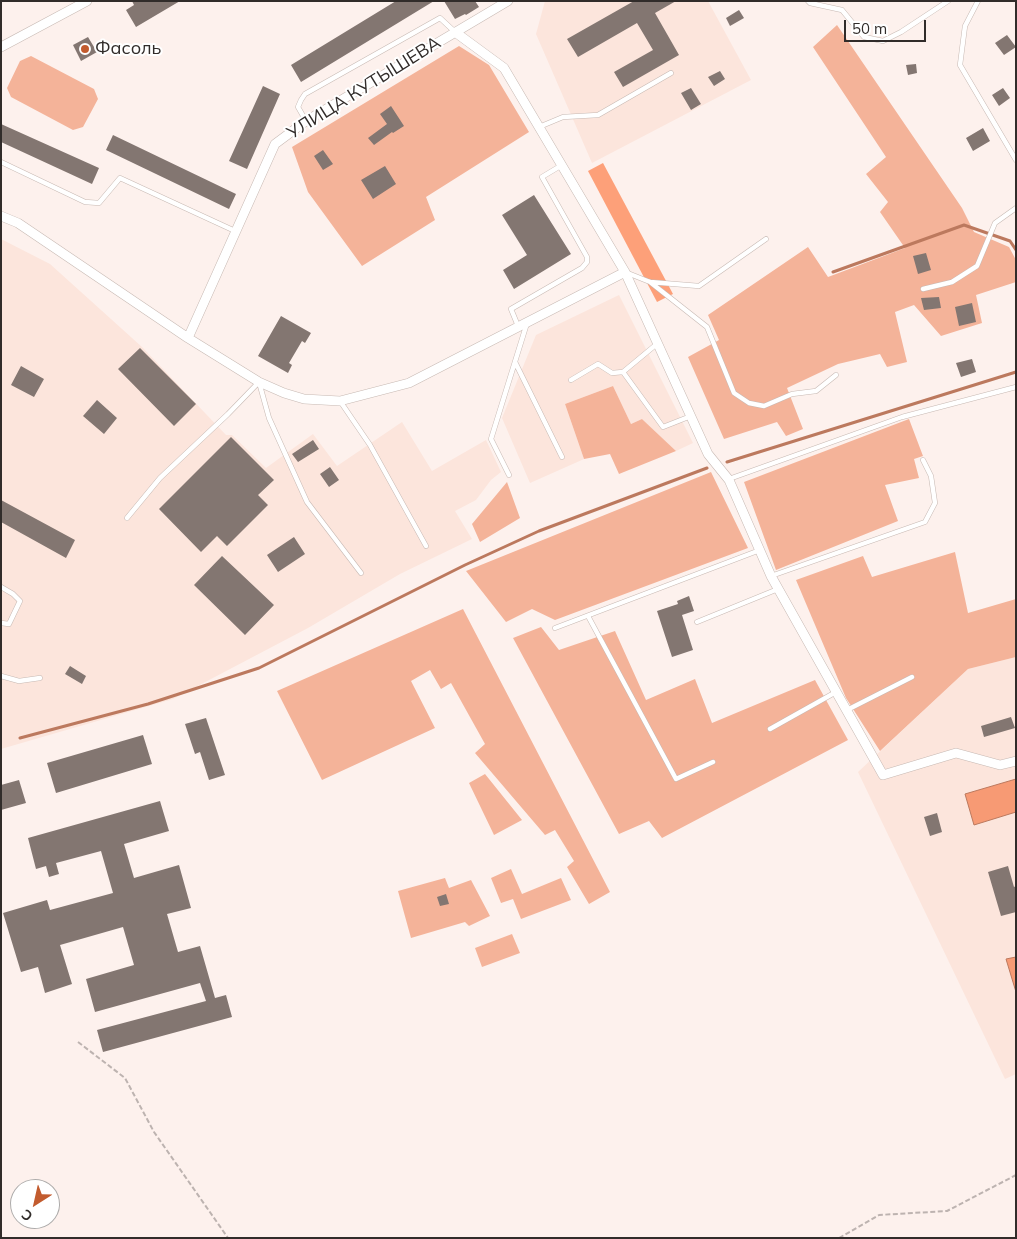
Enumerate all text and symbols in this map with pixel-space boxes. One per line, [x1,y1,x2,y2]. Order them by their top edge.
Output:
scale bar [847,10,930,42]
text: 50 m [852,19,887,38]
street label: УЛИЦА КУТЫШЕВА [283,32,445,144]
place label: Фасоль [95,38,161,60]
marker: Фасоль [79,43,91,55]
north arrow [10,1179,60,1229]
text: С [18,1205,36,1226]

